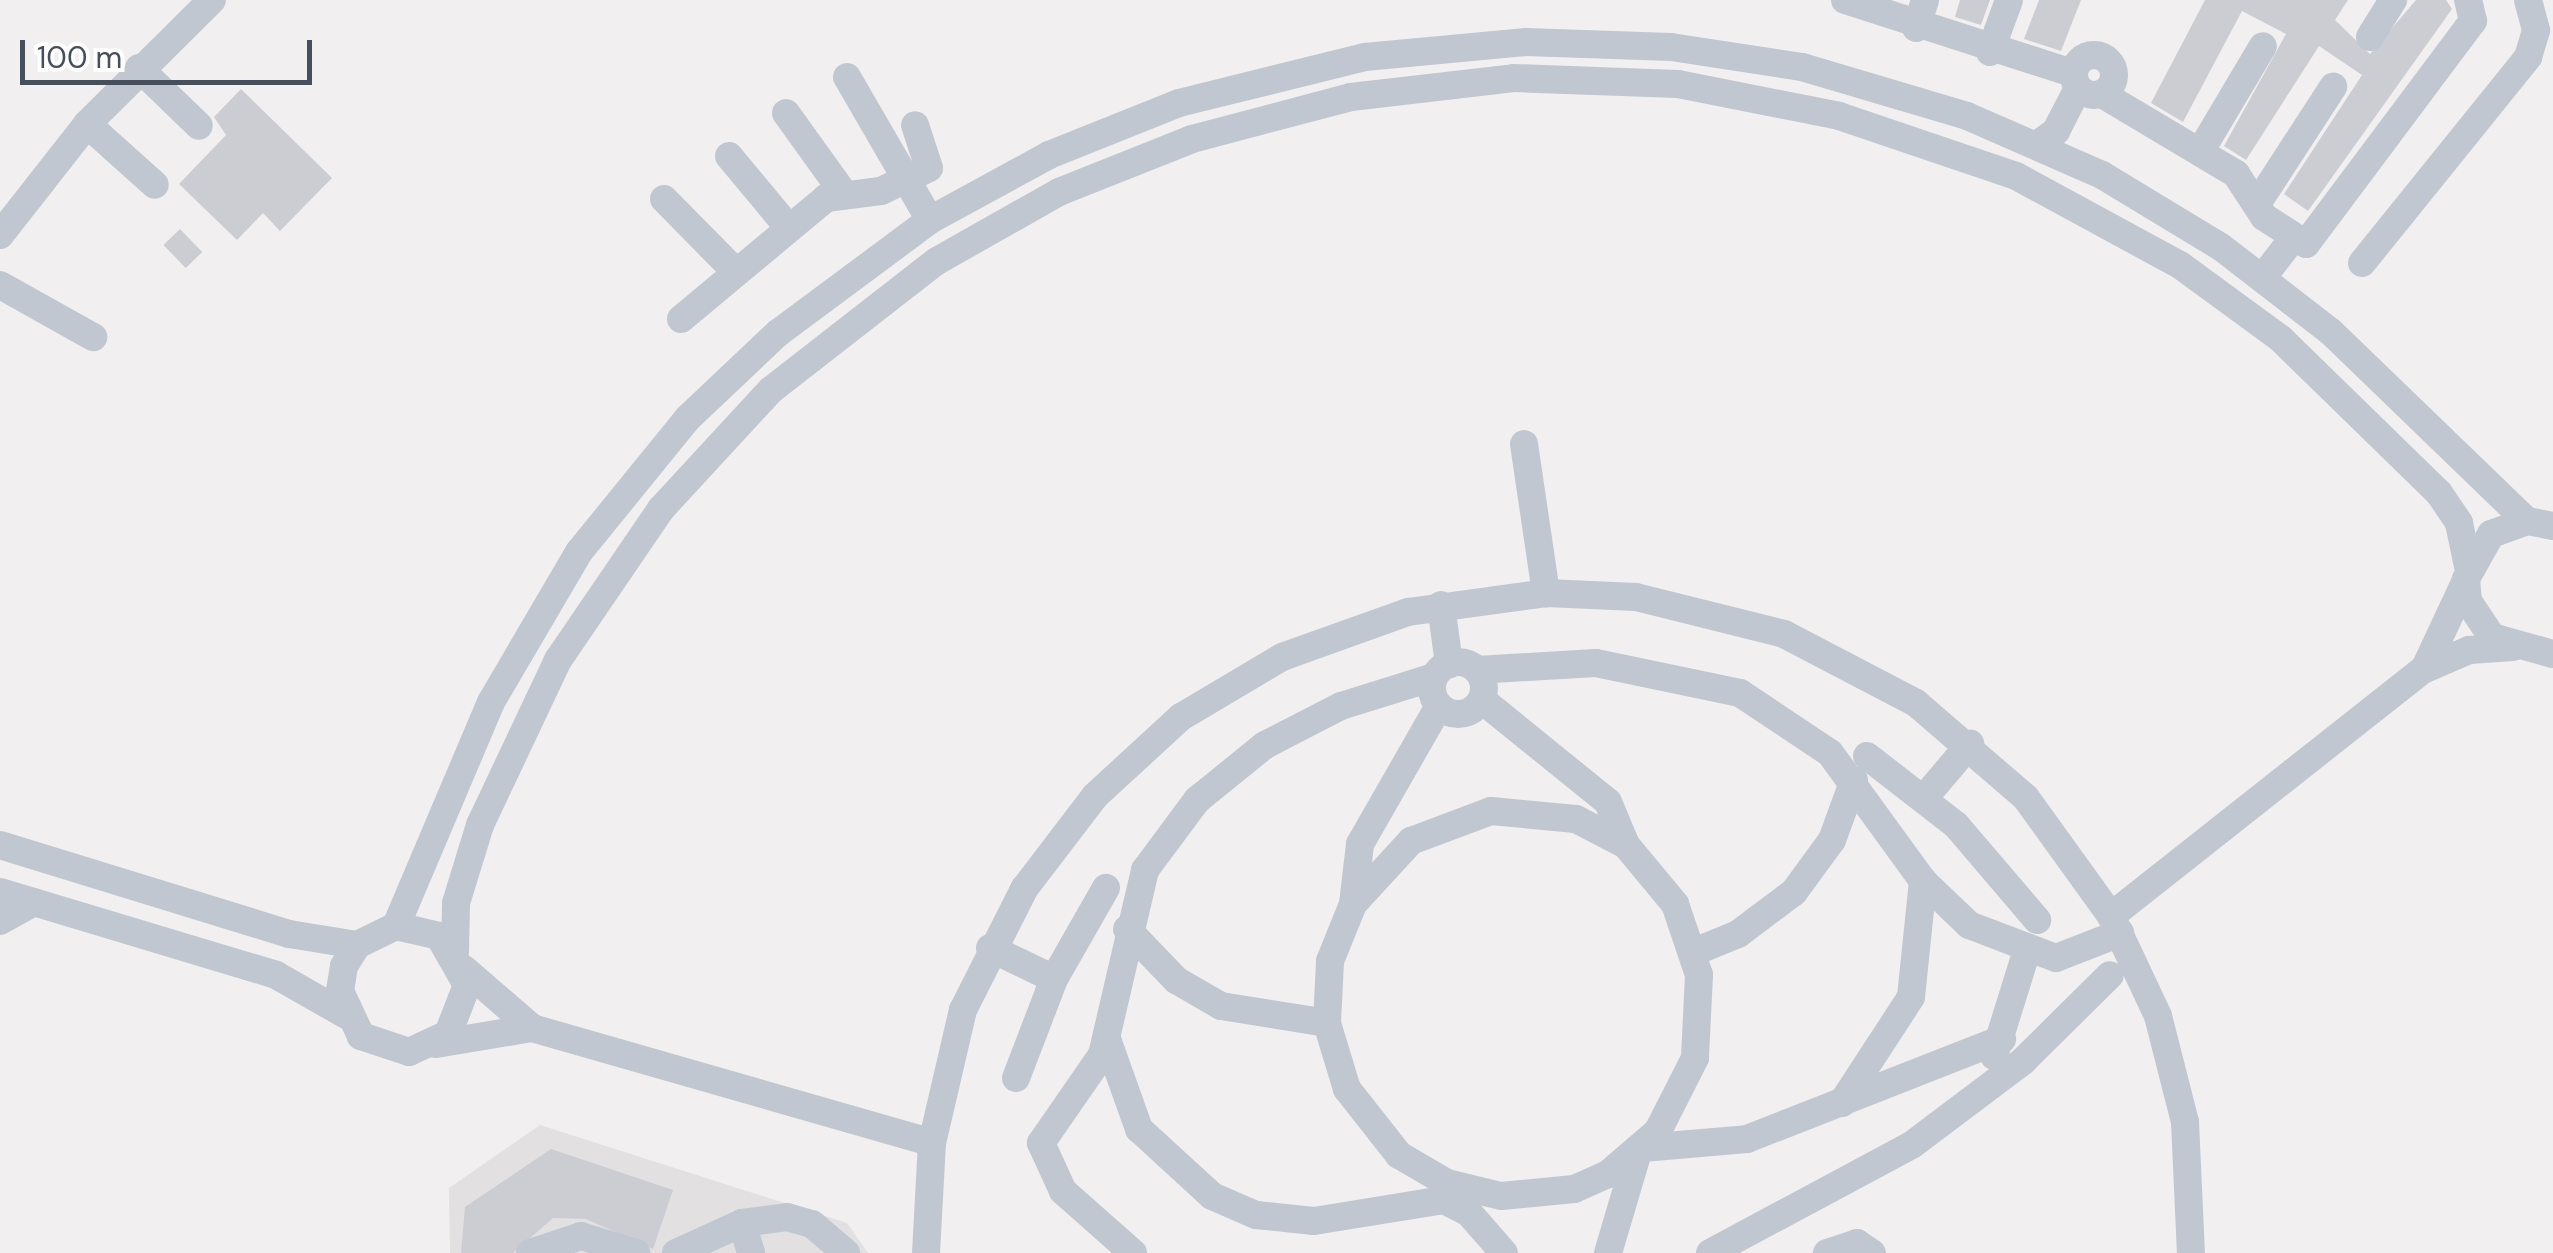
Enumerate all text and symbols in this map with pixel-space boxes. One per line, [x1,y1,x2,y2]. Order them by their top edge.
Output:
scale bar [25,20,318,82]
text: 100 m [37,38,122,77]

